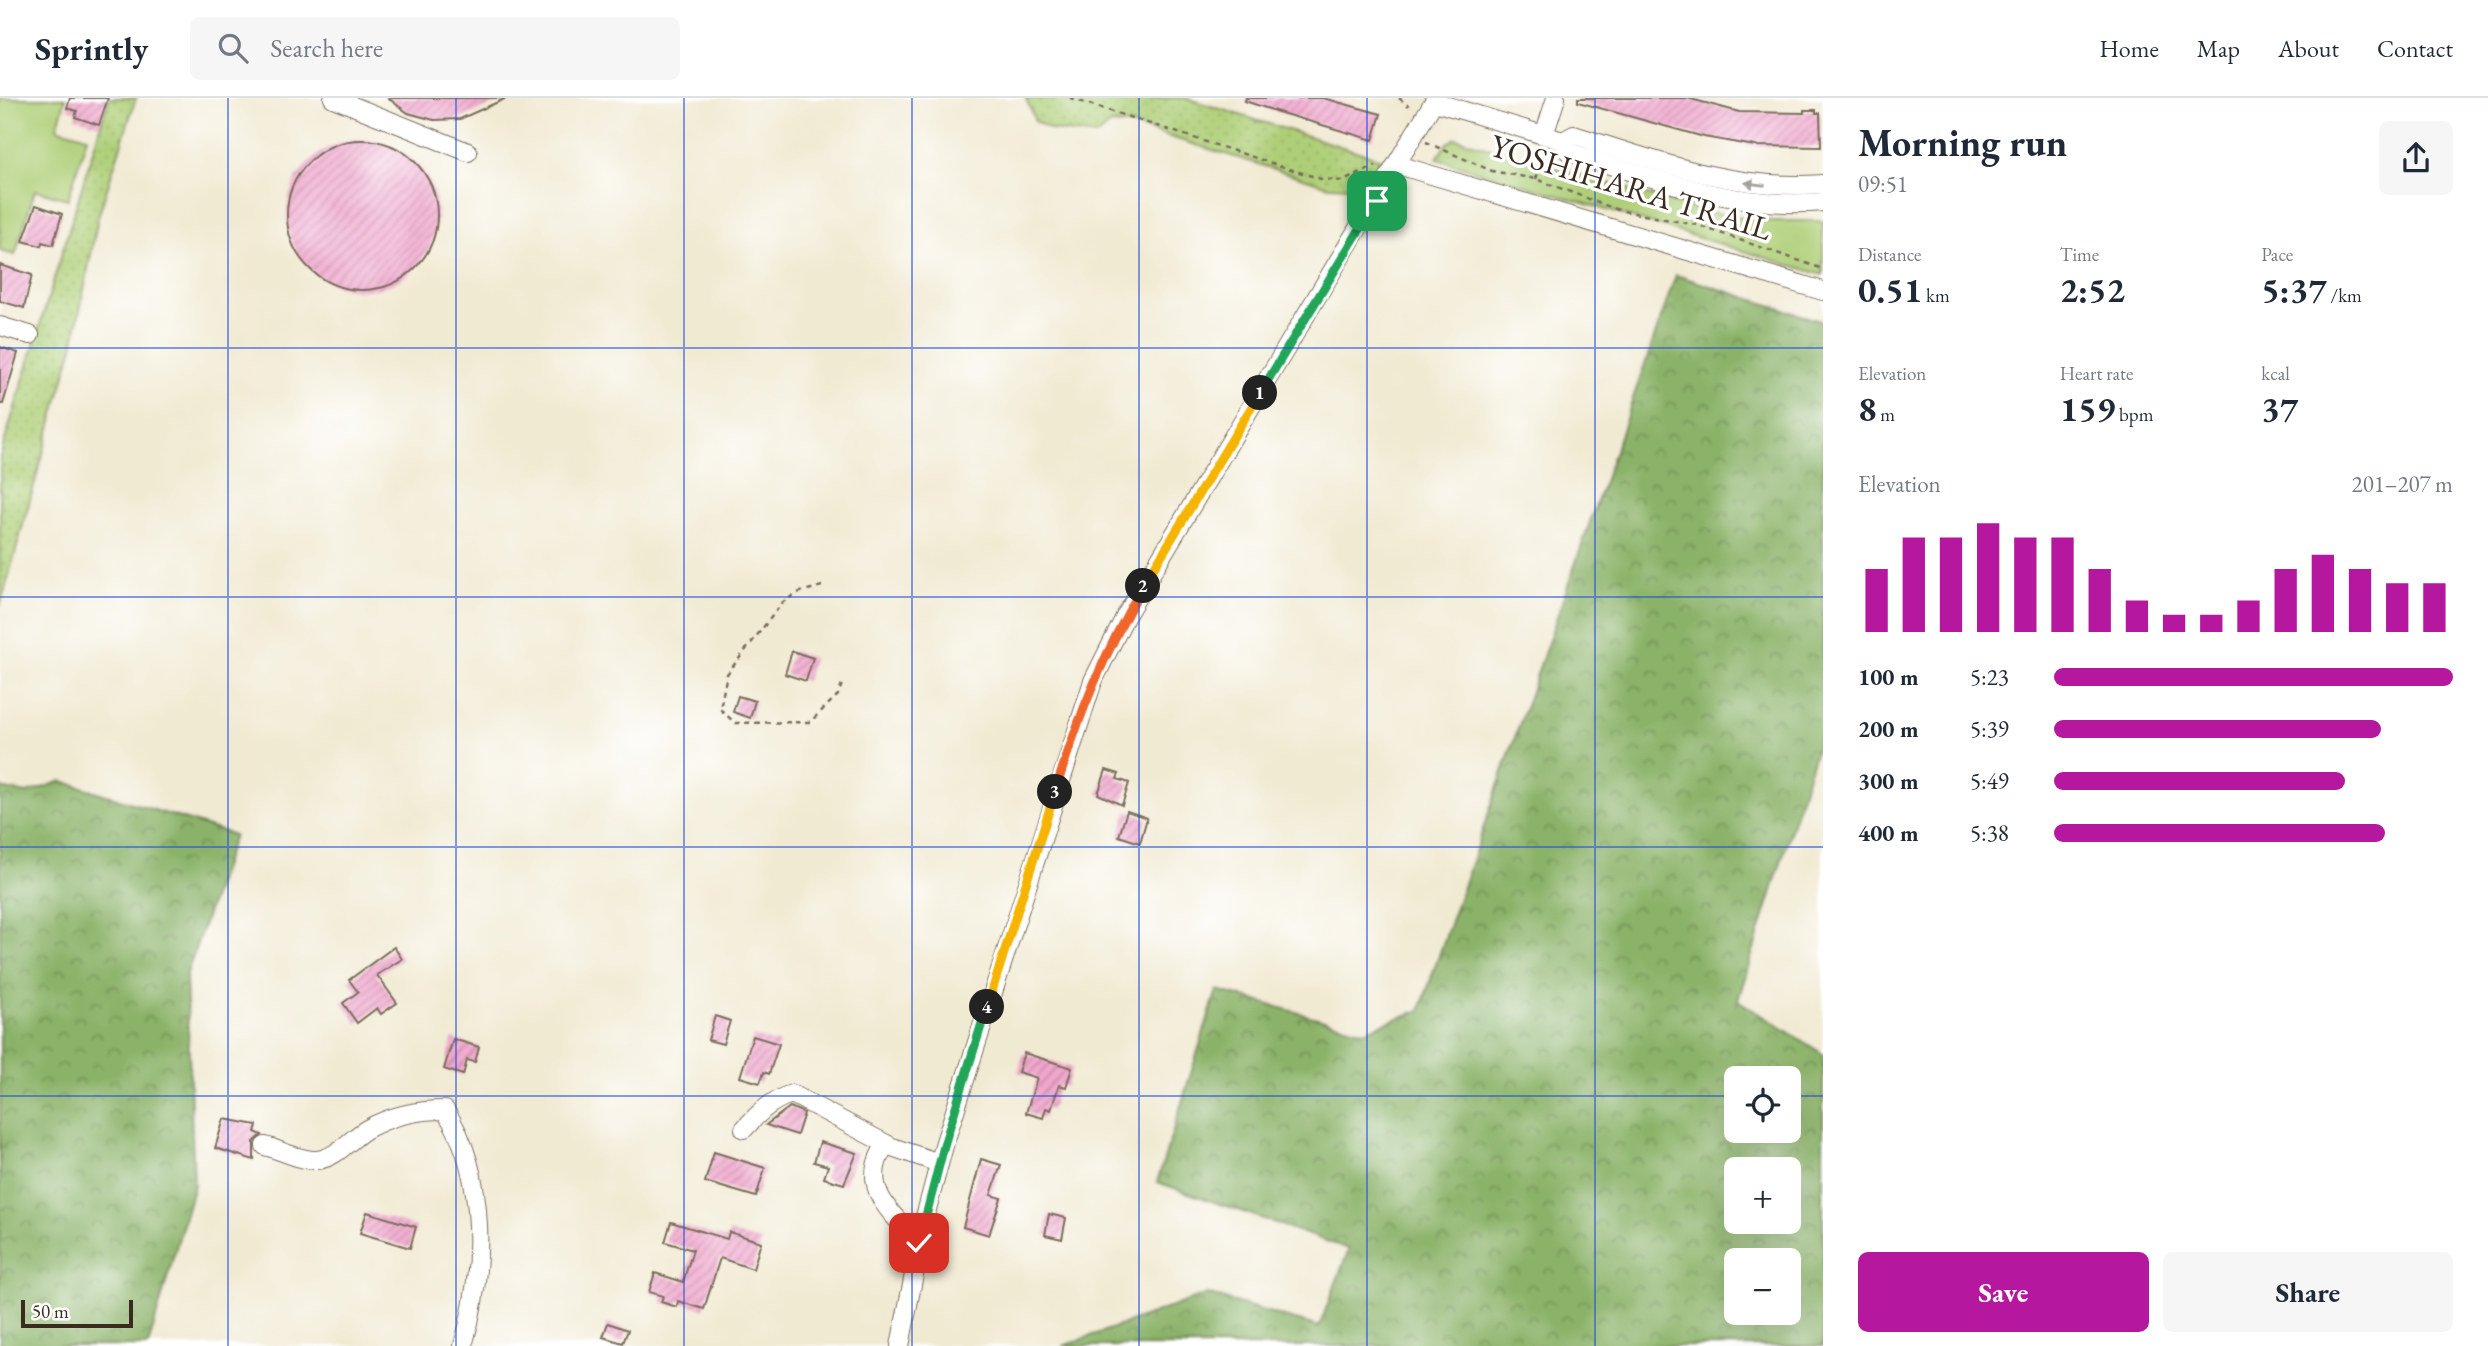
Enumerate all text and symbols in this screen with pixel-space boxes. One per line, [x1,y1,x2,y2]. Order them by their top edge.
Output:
search box [190,17,680,80]
text: Sprintly [35,27,148,70]
icon: search [214,29,252,67]
text: Search here [270,31,383,65]
text: Home [2099,33,2159,64]
text: Map [2197,33,2240,64]
text: About [2278,33,2339,64]
text: Contact [2377,33,2453,64]
text: Morning run [1858,118,2067,167]
button: share [2379,121,2453,195]
street label: YOSHIHARA TRAIL [1485,124,1777,250]
text: 09:51 [1858,169,1908,199]
pin [1347,171,1407,231]
one-way arrow [1744,178,1766,189]
icon: arrive [1358,182,1396,220]
text: Distance [1858,242,1921,267]
text: Time [2060,242,2099,267]
text: Pace [2261,242,2293,267]
text: 0.51 [1858,267,1922,312]
text: 2:52 [2060,267,2125,312]
text: 5:37 [2261,267,2327,312]
text: km [1922,283,1950,308]
text: /km [2327,283,2362,308]
text: Elevation [1858,361,1926,386]
text: Heart rate [2060,361,2133,386]
text: kcal [2261,361,2290,386]
pin: 1 [1242,376,1278,410]
text: 1 [1254,380,1265,405]
text: 8 [1858,386,1877,431]
text: 159 [2060,386,2115,431]
text: 37 [2261,386,2298,431]
text: m [1877,402,1895,427]
text: bpm [2115,402,2153,427]
text: Elevation [1858,469,1941,499]
text: 201–207 m [2352,469,2453,499]
pin: 2 [1126,568,1160,603]
text: 2 [1137,573,1148,598]
text: 100 m [1858,662,1919,692]
text: 5:23 [1970,662,2009,692]
text: 200 m [1858,714,1919,744]
text: 5:39 [1970,714,2009,744]
text: 300 m [1858,766,1919,796]
text: 5:49 [1970,766,2009,796]
pin: 3 [1038,774,1072,810]
text: 3 [1049,779,1060,804]
text: 400 m [1858,818,1919,848]
text: 5:38 [1970,818,2009,848]
pin: 4 [970,990,1004,1024]
text: 4 [981,994,992,1019]
map controls [1724,1066,1801,1325]
button: locate [1724,1066,1801,1143]
button: + [1724,1157,1801,1234]
pin [889,1213,949,1273]
icon: check [900,1224,938,1262]
button: − [1724,1248,1801,1325]
button: Save [1858,1252,2149,1332]
button: Share [2163,1252,2453,1332]
scale bar [21,1297,133,1329]
text: 50 m [32,1299,69,1324]

